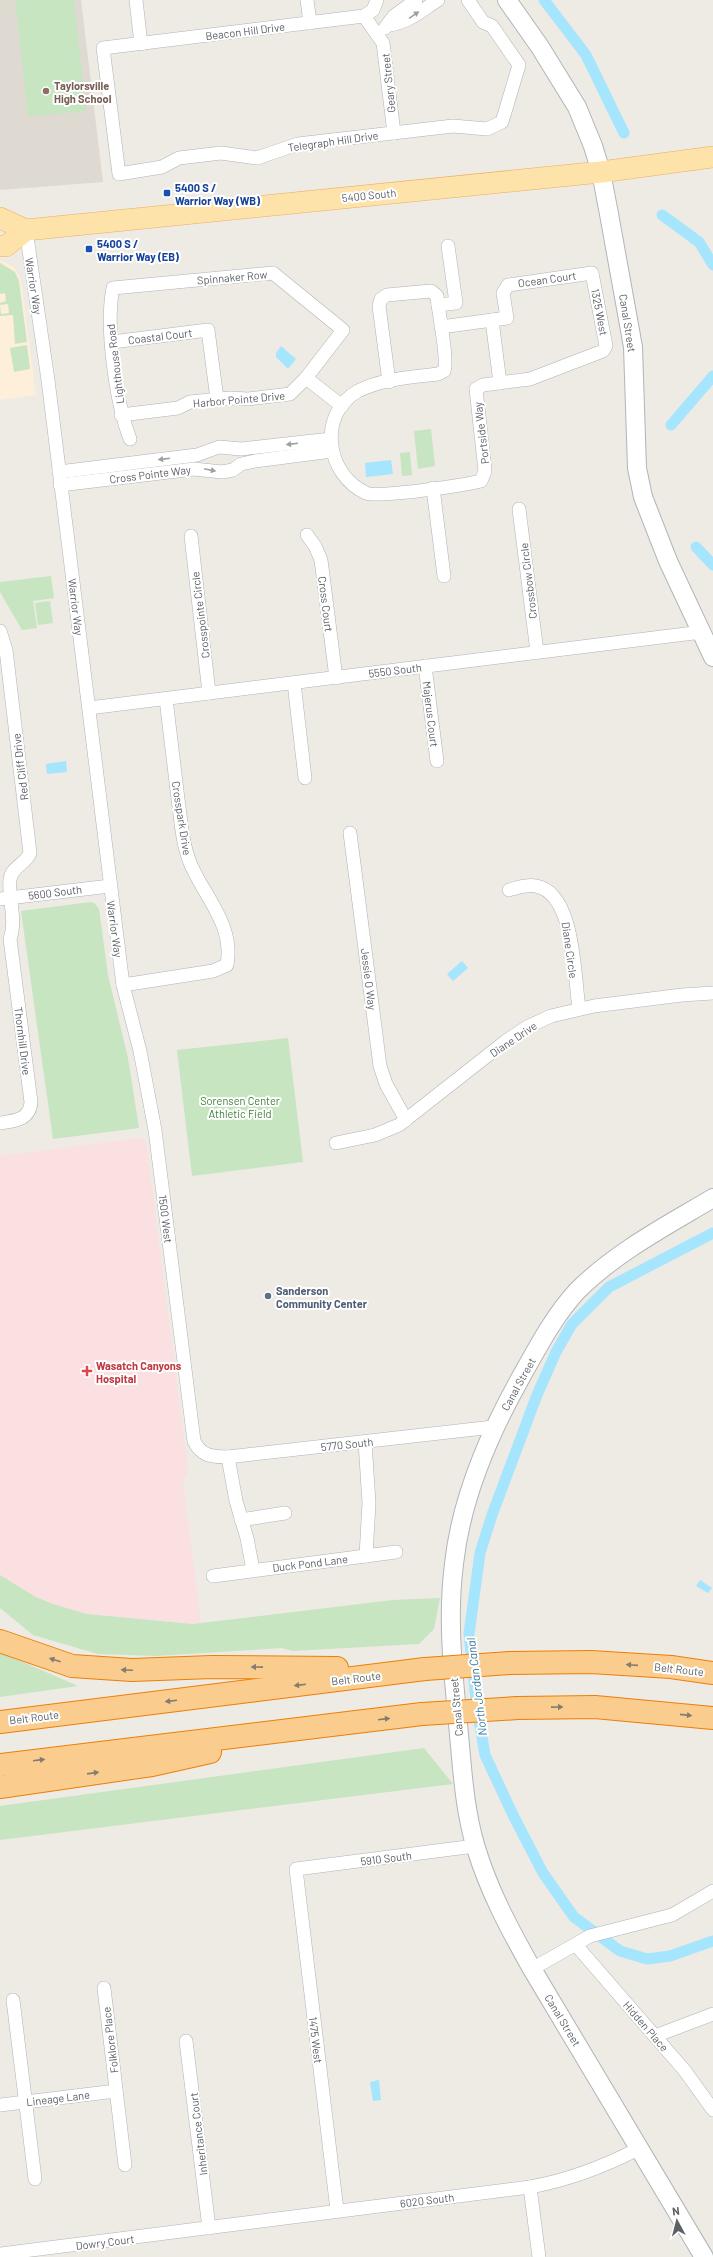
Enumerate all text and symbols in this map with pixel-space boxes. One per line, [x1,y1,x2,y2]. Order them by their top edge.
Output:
one-way arrow [409,12,420,19]
street label: Beacon Hill Drive [205,20,286,42]
street label: Geary Street [378,53,398,113]
place label: Taylorsville High School [54,79,112,105]
marker: Taylorsville High School [41,86,51,96]
street label: Telegraph Hill Drive [287,128,379,154]
place label: 5400 S / Warrior Way (WB) [175,181,260,207]
street label: 5400 South [341,186,397,204]
marker: 5400 S / Warrior Way (WB) [162,188,172,198]
place label: 5400 S / Warrior Way (EB) [97,237,179,263]
marker: 5400 S / Warrior Way (EB) [84,244,94,254]
street label: Warrior Way [23,257,45,315]
street label: Spinnaker Row [196,267,268,287]
street label: Ocean Court [517,268,577,290]
street label: 1325 West [589,287,611,337]
street label: Canal Street [617,293,639,353]
street label: Lighthouse Road [104,323,126,405]
street label: Coastal Court [127,326,193,346]
street label: Harbor Pointe Drive [192,388,286,410]
street label: Portside Way [471,401,491,465]
one-way arrow [286,440,298,447]
one-way arrow [158,456,170,462]
street label: Cross Pointe Way [109,463,191,485]
one-way arrow [204,468,216,474]
street label: Crossbow Circle [517,542,539,620]
street label: Crosspointe Circle [188,571,212,659]
street label: Cross Court [316,575,336,633]
street label: Warrior Way [66,578,86,636]
street label: 5550 South [368,660,422,680]
street label: Majerus Court [421,680,441,748]
street label: Red Cliff Drive [9,733,31,801]
street label: Crosspark Drive [170,780,194,856]
street label: 5600 South [27,882,83,902]
street label: Warrior Way [105,900,125,958]
street label: Diane Circle [560,921,580,979]
street label: Jessie O Way [359,947,379,1011]
street label: Thornhill Drive [12,1006,34,1076]
street label: Diane Drive [487,1019,539,1059]
park label: Sorensen Center Athletic Field [200,1094,280,1120]
street label: 1500 West [157,1194,175,1244]
place label: Sanderson Community Center [276,1284,368,1310]
marker: Sanderson Community Center [263,1291,273,1301]
street label: Canal Street [498,1355,538,1413]
place label: Wasatch Canyons Hospital [96,1359,182,1385]
marker: Wasatch Canyons Hospital [81,1365,93,1377]
street label: 5770 South [320,1435,374,1453]
street label: Duck Pond Lane [272,1552,349,1574]
water label: North Jordan Canal [463,1637,489,1737]
one-way arrow [48,1657,60,1663]
street label: Belt Route [654,1660,705,1678]
one-way arrow [626,1661,638,1668]
one-way arrow [251,1664,263,1671]
one-way arrow [121,1666,133,1673]
street label: Belt Route [330,1668,382,1687]
street label: Canal Street [447,1677,465,1737]
one-way arrow [294,1681,306,1688]
one-way arrow [165,1697,177,1704]
one-way arrow [551,1704,564,1710]
street label: Belt Route [8,1707,60,1726]
one-way arrow [680,1711,692,1718]
one-way arrow [378,1715,390,1722]
one-way arrow [33,1757,45,1764]
one-way arrow [87,1770,99,1776]
street label: 5910 South [360,1848,413,1868]
street label: Canal Street [542,1992,584,2048]
street label: Hidden Place [621,1998,671,2054]
street label: Folklore Place [99,2006,121,2074]
street label: 1475 West [307,2016,325,2064]
street label: Lineage Lane [26,2088,91,2108]
street label: Inheritance Court [186,2092,210,2176]
street label: 6020 South [399,2190,455,2210]
north arrow [657,2201,697,2241]
text: N [671,2204,680,2217]
street label: Dowry Court [75,2232,135,2252]

